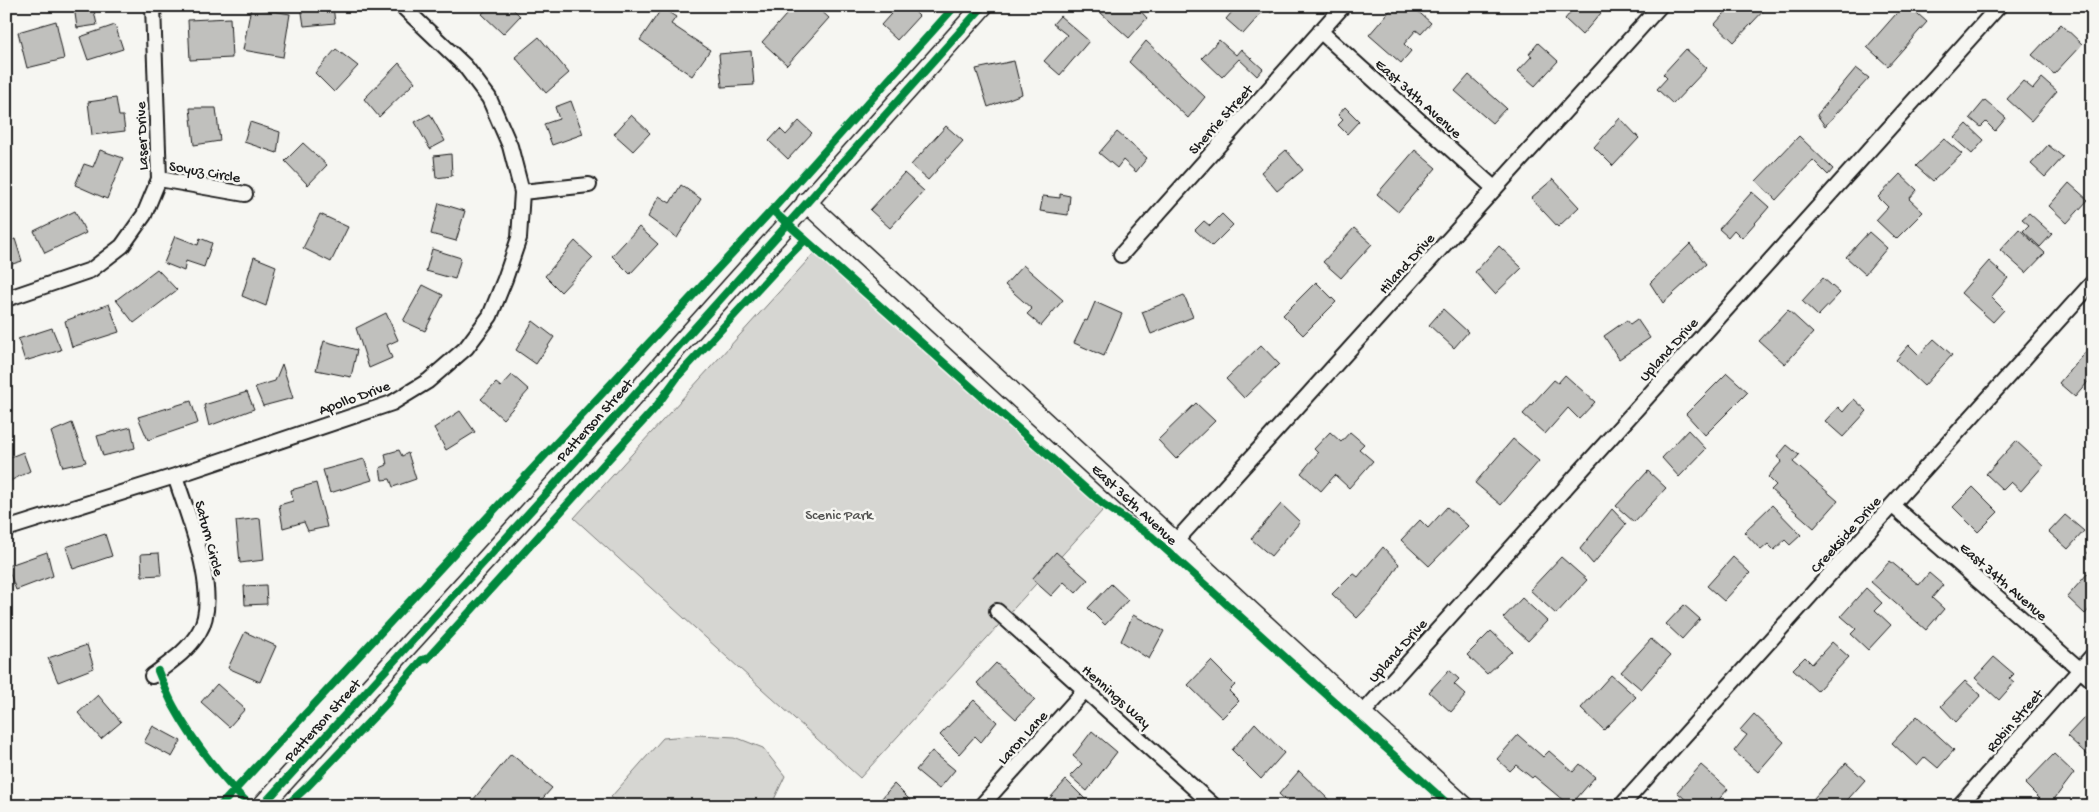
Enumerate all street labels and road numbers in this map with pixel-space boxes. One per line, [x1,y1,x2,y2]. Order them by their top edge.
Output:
street label: East 34th Avenue [1371,56,1465,143]
street label: Sherrie Street [1185,80,1259,159]
street label: Laser Drive [133,101,153,171]
street label: Soyuz Circle [168,158,242,188]
street label: Hiland Drive [1376,230,1440,298]
street label: Upland Drive [1636,314,1703,386]
street label: Patterson Street [553,375,639,467]
street label: Apollo Drive [317,378,393,420]
street label: East 36th Avenue [1087,461,1181,550]
street label: Creekside Drive [1807,493,1886,577]
street label: Saturn Circle [189,499,227,578]
street label: East 34th Avenue [1955,539,2051,626]
street label: Upland Drive [1365,615,1432,687]
street label: Hennings Way [1077,662,1154,734]
street label: Patterson Street [281,675,367,767]
street label: Robin Street [1983,685,2049,756]
street label: Laron Lane [995,707,1053,769]

